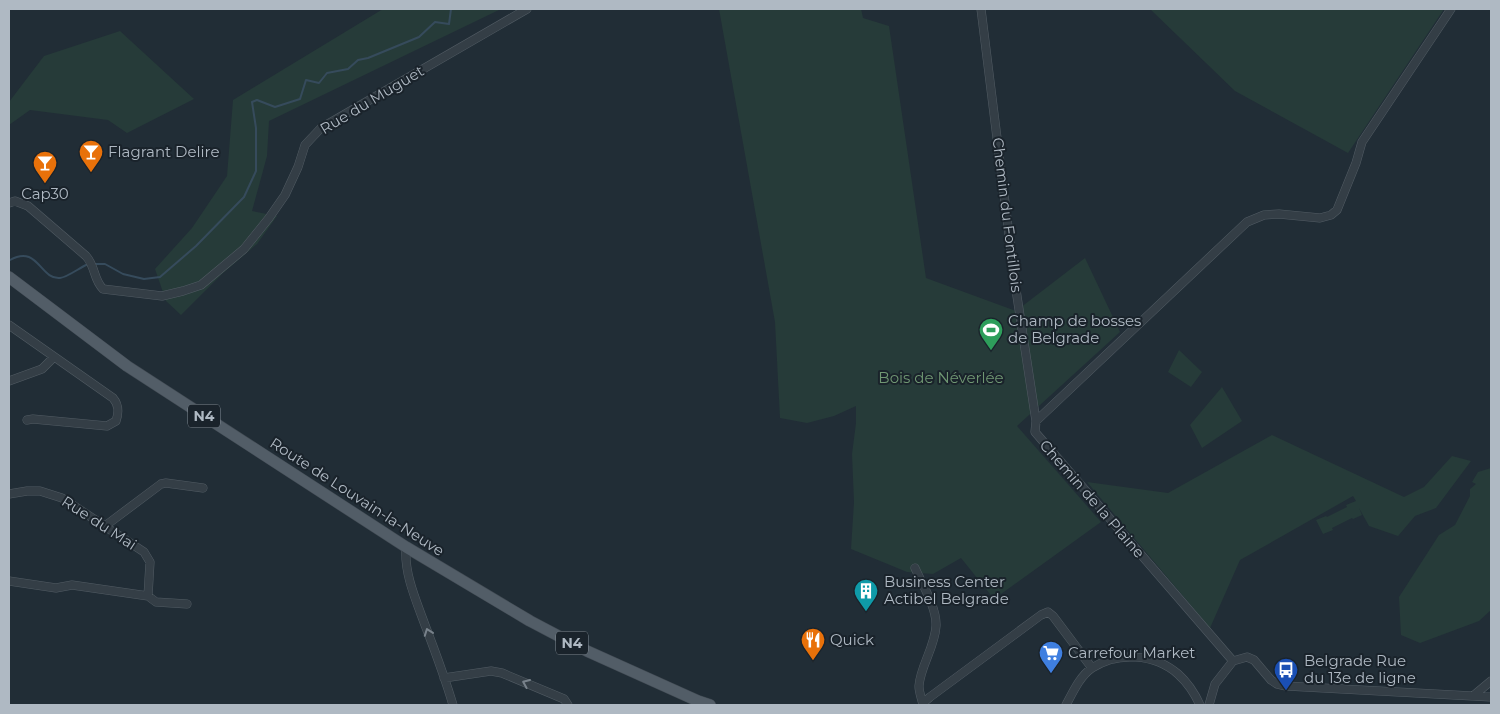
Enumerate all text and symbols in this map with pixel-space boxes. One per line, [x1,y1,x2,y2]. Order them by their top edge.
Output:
street label: Rue du Muguet [316,61,427,138]
street label: Chemin du Fontillois [989,136,1026,293]
bar icon: Flagrant Delire [78,139,104,173]
place label: Flagrant Delire [108,142,219,161]
bar icon: Cap30 [32,150,58,184]
place label: Cap30 [21,184,69,203]
place label: Champ de bosses de Belgrade [1008,311,1141,347]
sports icon: Champ de bosses de Belgrade [978,317,1004,351]
park label: Bois de Néverlée [878,368,1004,387]
road number: N4 [188,404,220,428]
street label: Route de Louvain-la-Neuve [267,433,448,560]
street label: Chemin de la Plaine [1036,436,1149,562]
street label: Rue du Mai [58,491,140,554]
place label: Business Center Actibel Belgrade [884,572,1009,608]
building icon: Business Center Actibel Belgrade [853,578,879,612]
restaurant icon: Quick [800,627,826,661]
one-way arrow [424,628,434,637]
place label: Quick [830,630,874,649]
road number: N4 [556,632,588,654]
supermarket icon: Carrefour Market [1038,640,1064,674]
place label: Carrefour Market [1068,643,1195,662]
place label: Belgrade Rue du 13e de ligne [1304,651,1416,687]
bus stop icon: Belgrade Rue du 13e de ligne [1273,657,1299,691]
one-way arrow [522,678,531,689]

